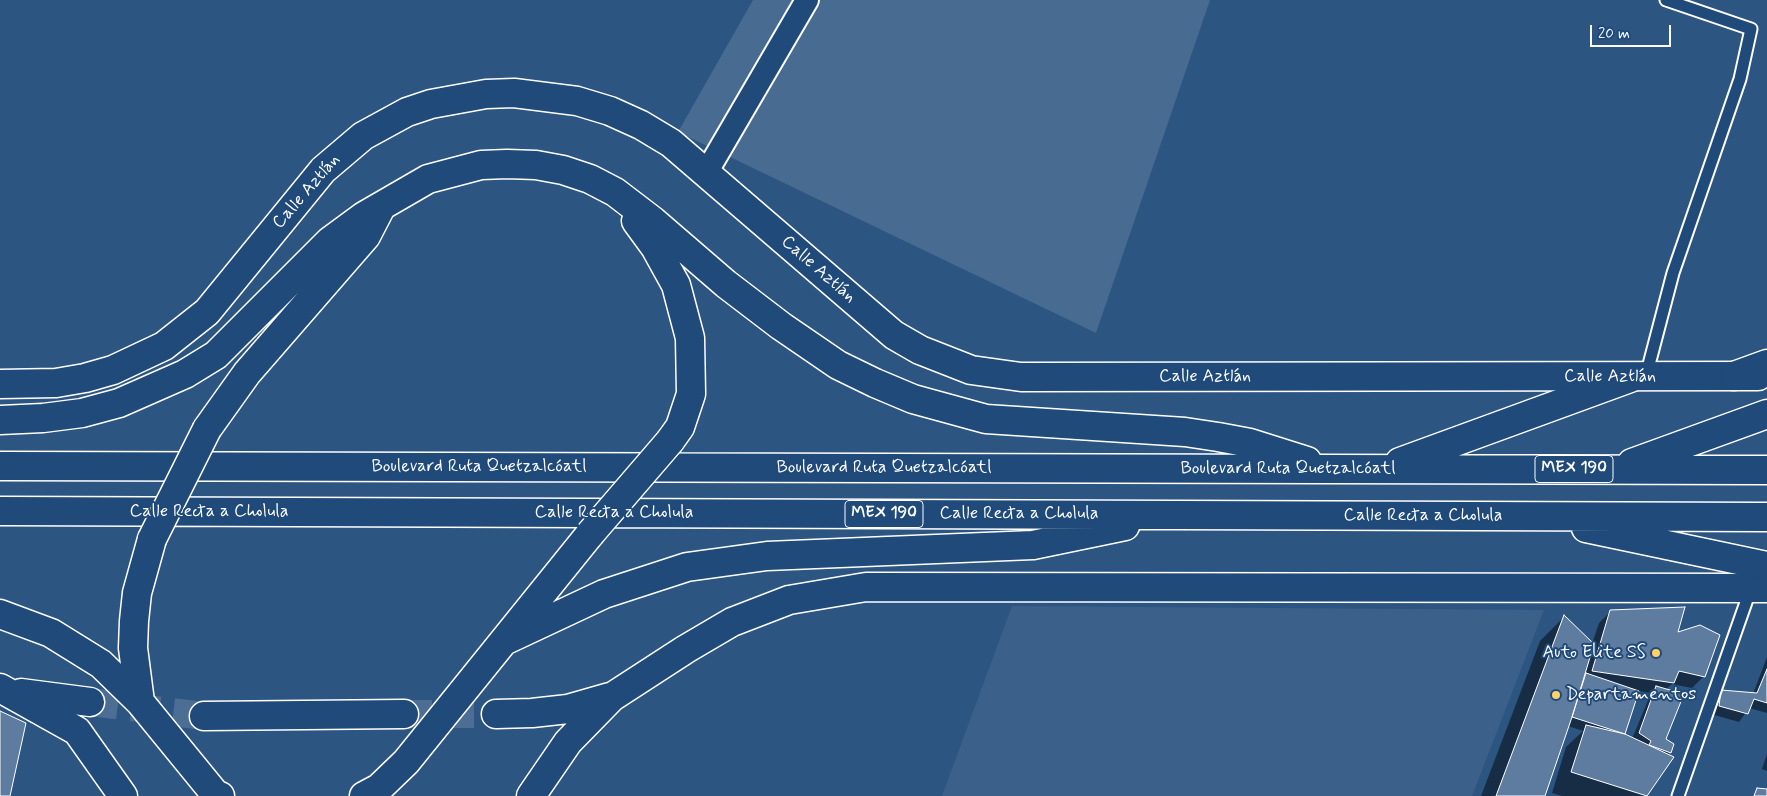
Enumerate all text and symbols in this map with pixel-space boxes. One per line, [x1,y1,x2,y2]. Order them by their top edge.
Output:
scale bar [1592,15,1673,47]
text: 20 m [1598,24,1630,44]
street label: Calle Aztlán [269,150,345,234]
street label: Calle Aztlán [776,232,860,308]
street label: Calle Aztlán [1159,366,1251,388]
street label: Calle Aztlán [1564,366,1656,388]
street label: Boulevard Ruta Quetzalcóatl [371,456,587,478]
road number: MEX 190 [1535,456,1613,482]
street label: Boulevard Ruta Quetzalcóatl [776,457,992,479]
street label: Boulevard Ruta Quetzalcóatl [1180,458,1396,480]
road number: MEX 190 [845,500,923,528]
street label: Calle Recta a Cholula [129,501,289,523]
street label: Calle Recta a Cholula [534,502,694,524]
street label: Calle Recta a Cholula [939,503,1099,525]
street label: Calle Recta a Cholula [1343,505,1503,527]
place label: Auto Elite SS [1542,642,1646,664]
marker: Auto Elite SS [1650,647,1662,659]
place label: Departamentos [1566,684,1696,706]
marker: Departamentos [1550,689,1562,701]

